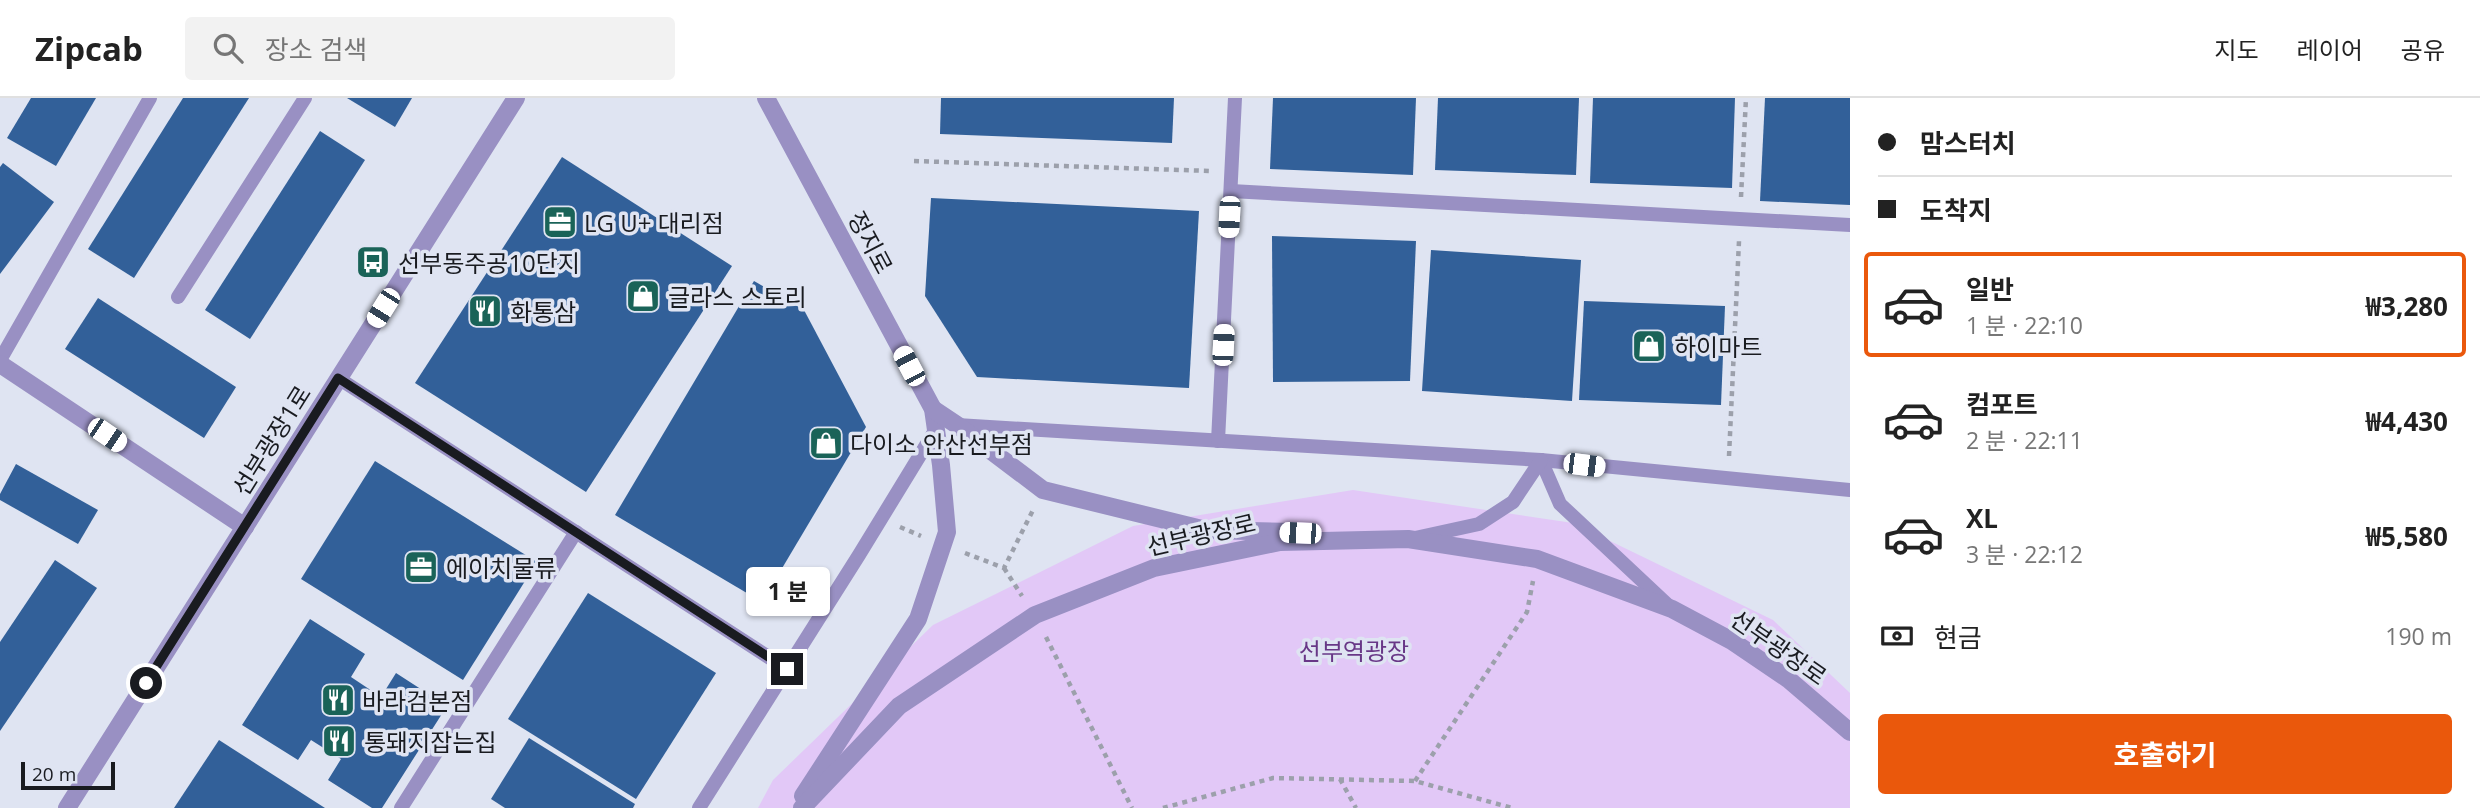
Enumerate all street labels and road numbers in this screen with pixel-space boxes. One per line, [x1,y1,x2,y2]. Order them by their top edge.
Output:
street label: 정지로 [841,205,901,279]
street label: 선부광장1로 [224,379,318,501]
street label: 선부광장로 [1144,506,1258,562]
street label: 선부광장로 [1724,602,1834,692]

